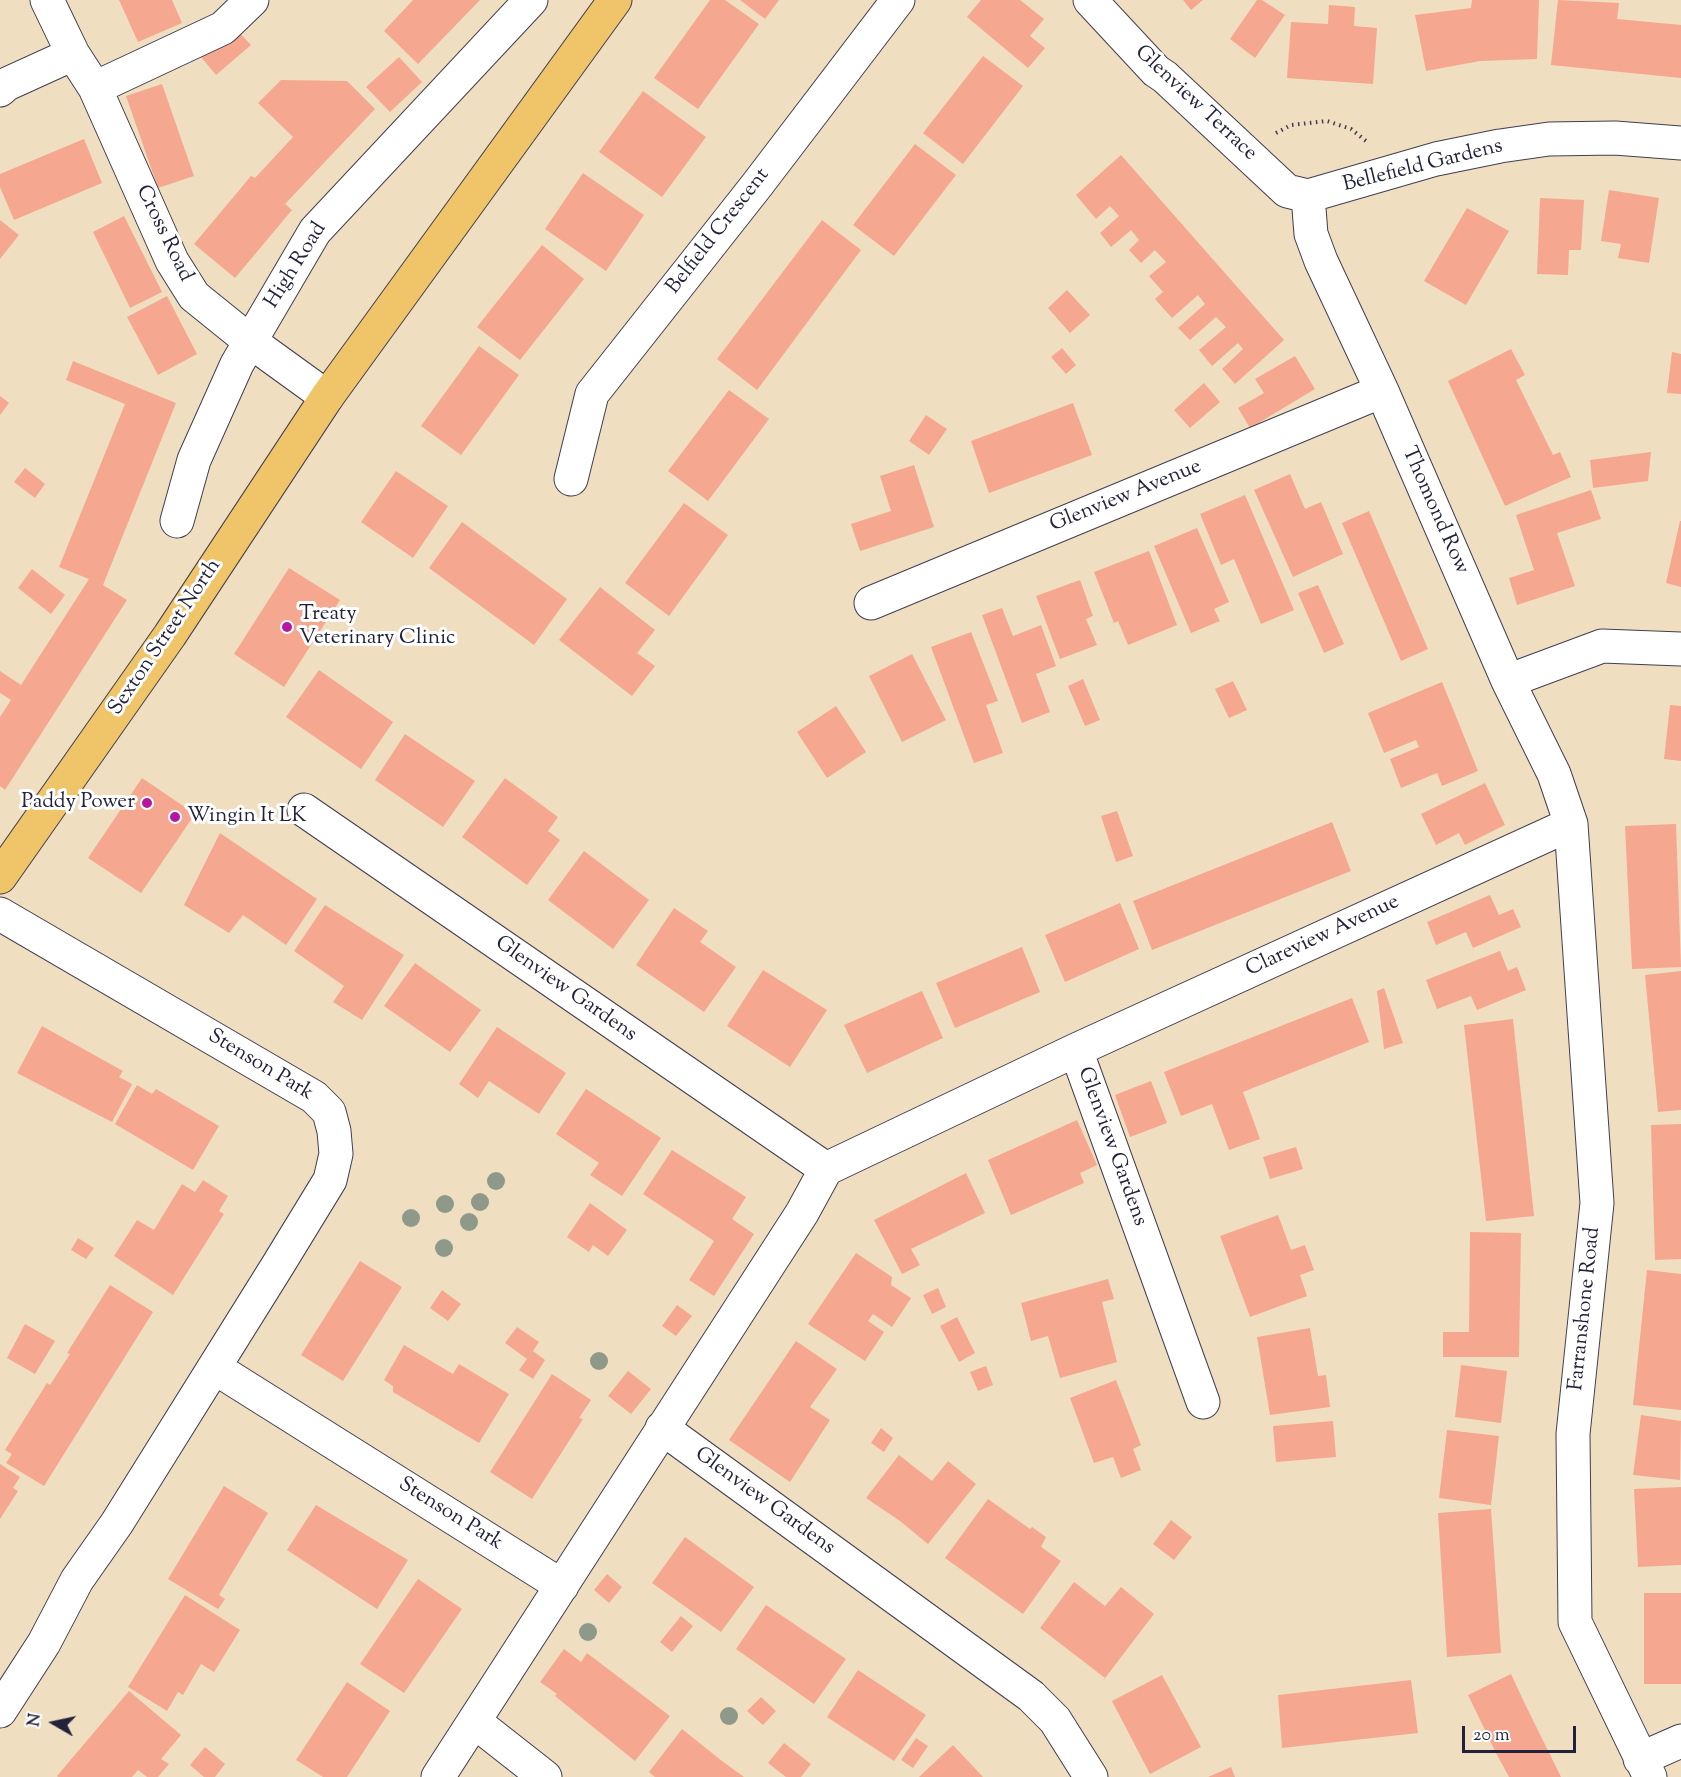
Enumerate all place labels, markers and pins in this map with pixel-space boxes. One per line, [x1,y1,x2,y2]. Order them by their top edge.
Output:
place label: Treaty Veterinary Clinic [299,602,456,652]
marker: Treaty Veterinary Clinic [280,620,294,634]
place label: Paddy Power [21,790,135,816]
marker: Paddy Power [140,796,154,810]
place label: Wingin It LK [187,804,307,830]
marker: Wingin It LK [168,810,182,824]

